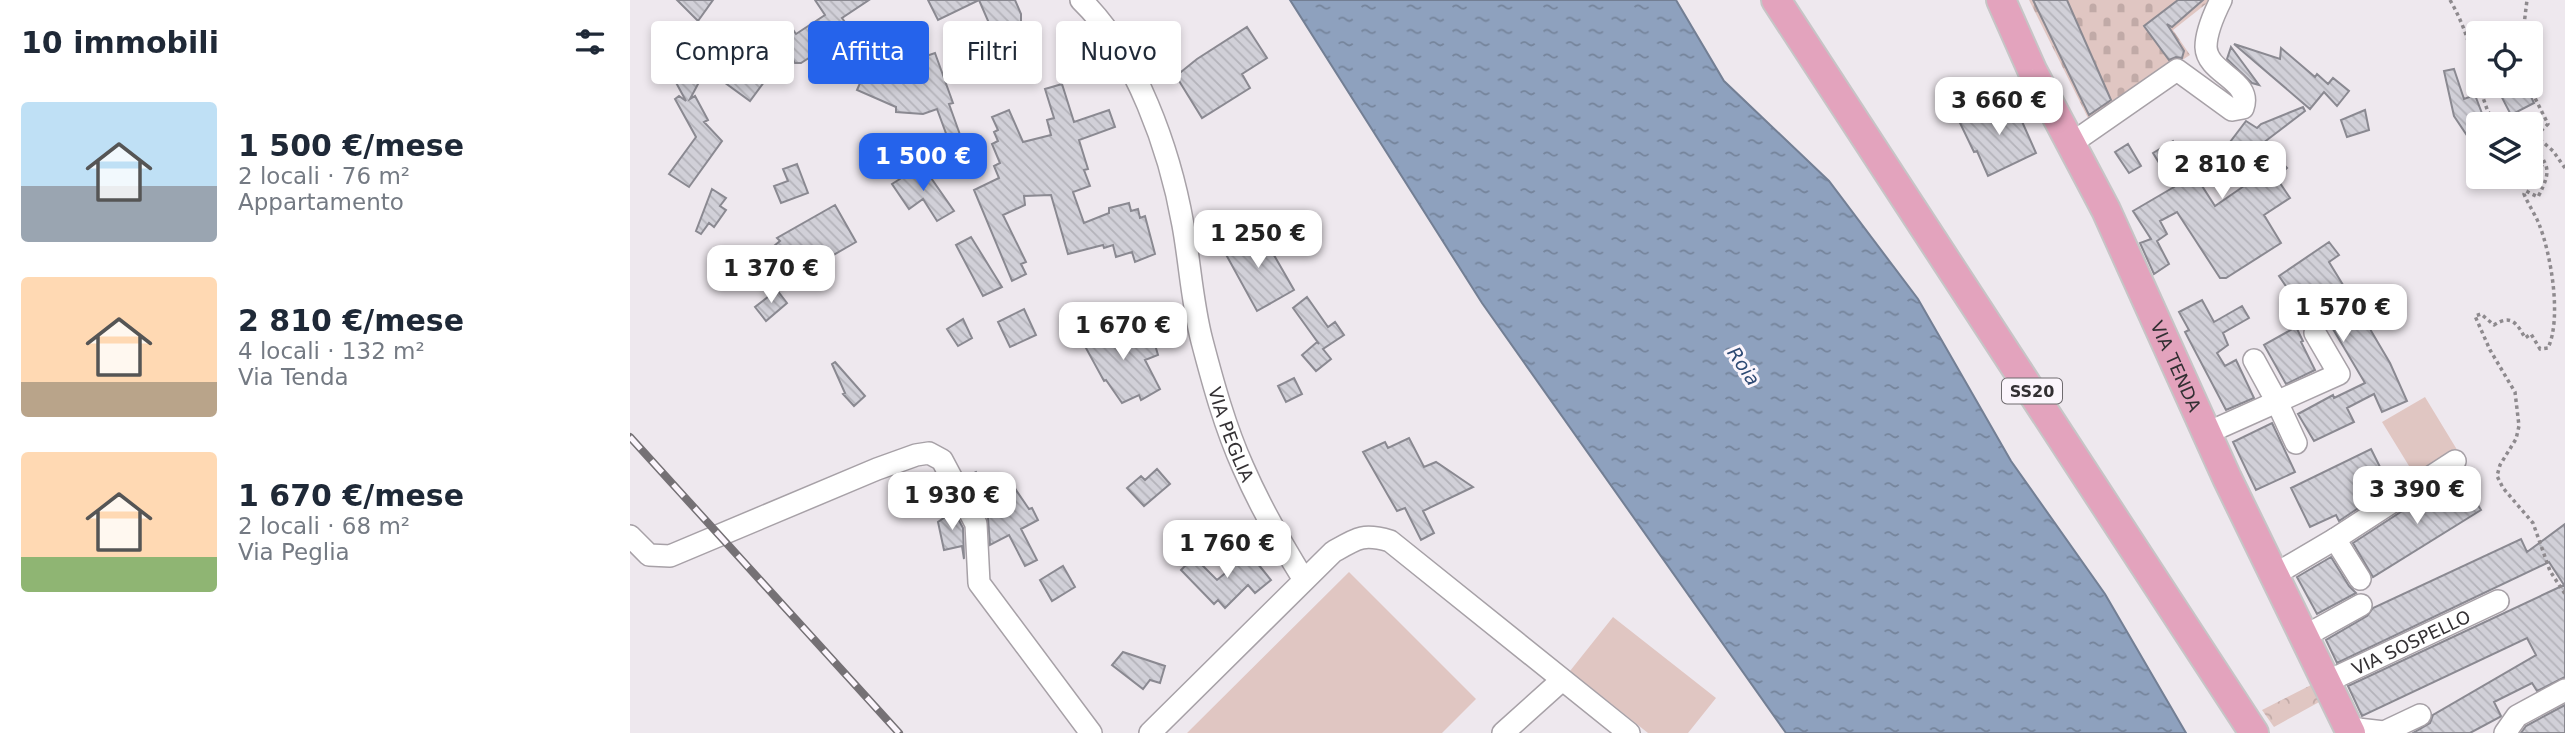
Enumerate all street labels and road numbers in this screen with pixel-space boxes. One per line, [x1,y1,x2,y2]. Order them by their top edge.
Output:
street label: VIA TENDA [2147,317,2206,415]
road number: SS20 [2002,378,2062,404]
street label: VIA PEGLIA [1205,384,1259,486]
street label: VIA SOSPELLO [2348,605,2474,679]

